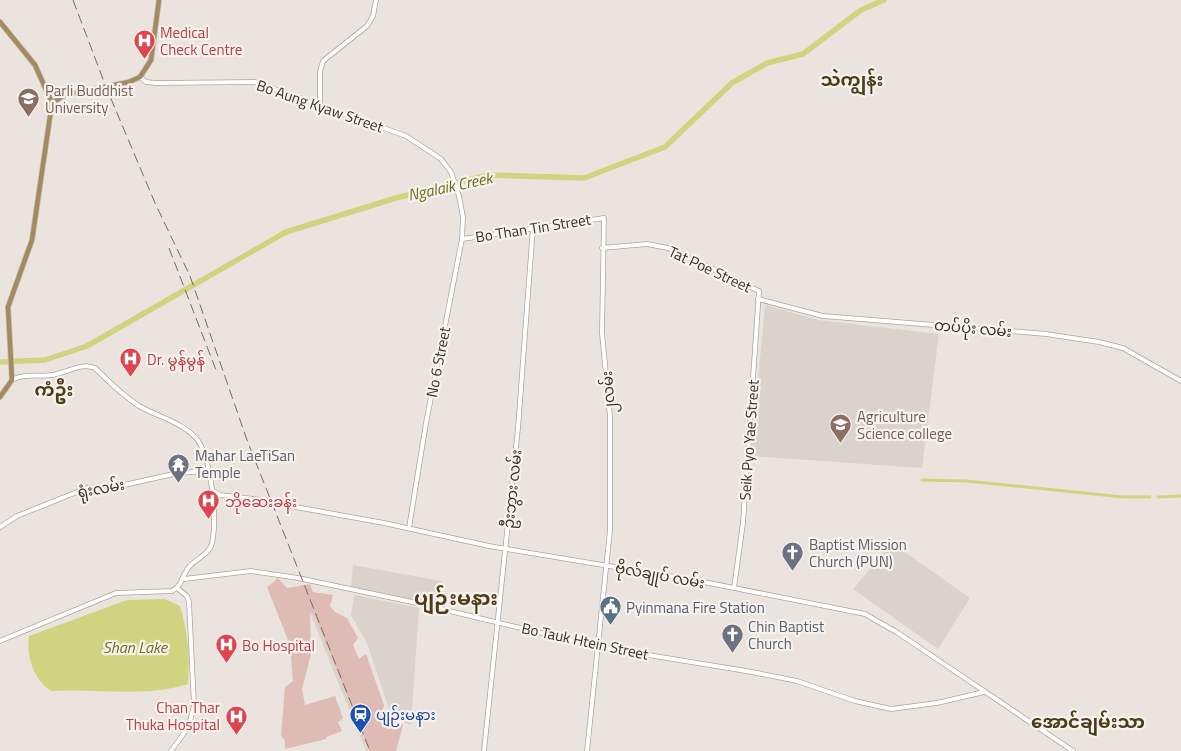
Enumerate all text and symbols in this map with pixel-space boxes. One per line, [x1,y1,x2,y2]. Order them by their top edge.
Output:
place label: Medical Check Centre [160,21,242,61]
hospital icon: Medical Check Centre [132,29,156,60]
district label: သဲကျွန်း [821,66,883,96]
street label: Bo Aung Kyaw Street [254,74,387,139]
place label: Parli Buddhist University [45,79,134,119]
school or university icon: Parli Buddhist University [17,87,41,118]
water label: Ngalaik Creek [406,165,496,207]
street label: Bo Than Tin Street [474,207,593,248]
street label: Tat Poe Street [665,240,756,299]
street label: တပ်ပိုး လမ်း [933,313,1013,344]
street label: No 6 Street [420,324,456,399]
hospital icon: Dr. မွန်မွန် [119,347,143,378]
place label: Dr. မွန်မွန် [147,348,205,372]
street label: ၂လမ်း [595,370,622,414]
district label: ကံဦး [35,376,73,404]
street label: Seik Pyo Yae Street [733,378,765,501]
place label: Agriculture Science college [857,405,952,445]
school or university icon: Agriculture Science college [829,413,853,444]
place label: Mahar LaeTiSan Temple [195,444,295,484]
street label: ဦးဘွား လမ်း [496,448,529,530]
temple icon: Mahar LaeTiSan Temple [167,452,191,483]
street label: ရုံးလမ်း [76,473,127,504]
hospital icon: ဘိုဆေးခန်း [197,489,221,520]
place label: ဘိုဆေးခန်း [225,490,297,514]
place label: Baptist Mission Church (PUN) [809,533,907,573]
church icon: Baptist Mission Church (PUN) [781,541,805,572]
street label: ဗိုလ်ချုပ် လမ်း [613,556,707,595]
district label: ပျဉ်းမနား [414,582,498,615]
public building icon: Pyinmana Fire Station [598,595,622,626]
place label: Pyinmana Fire Station [626,596,765,619]
place label: Chin Baptist Church [748,615,825,655]
street label: Bo Tauk Htein Street [519,616,651,666]
church icon: Chin Baptist Church [720,623,744,654]
hospital icon: Bo Hospital [214,633,238,664]
place label: Bo Hospital [242,634,315,657]
water label: Shan Lake [103,635,169,659]
place label: Chan Thar Thuka Hospital [126,696,220,736]
station icon: ပျဉ်းမနား [348,702,372,733]
place label: ပျဉ်းမနား [376,703,436,727]
hospital icon: Chan Thar Thuka Hospital [224,704,248,735]
district label: အောင်ချမ်းသာ [1031,708,1145,737]

